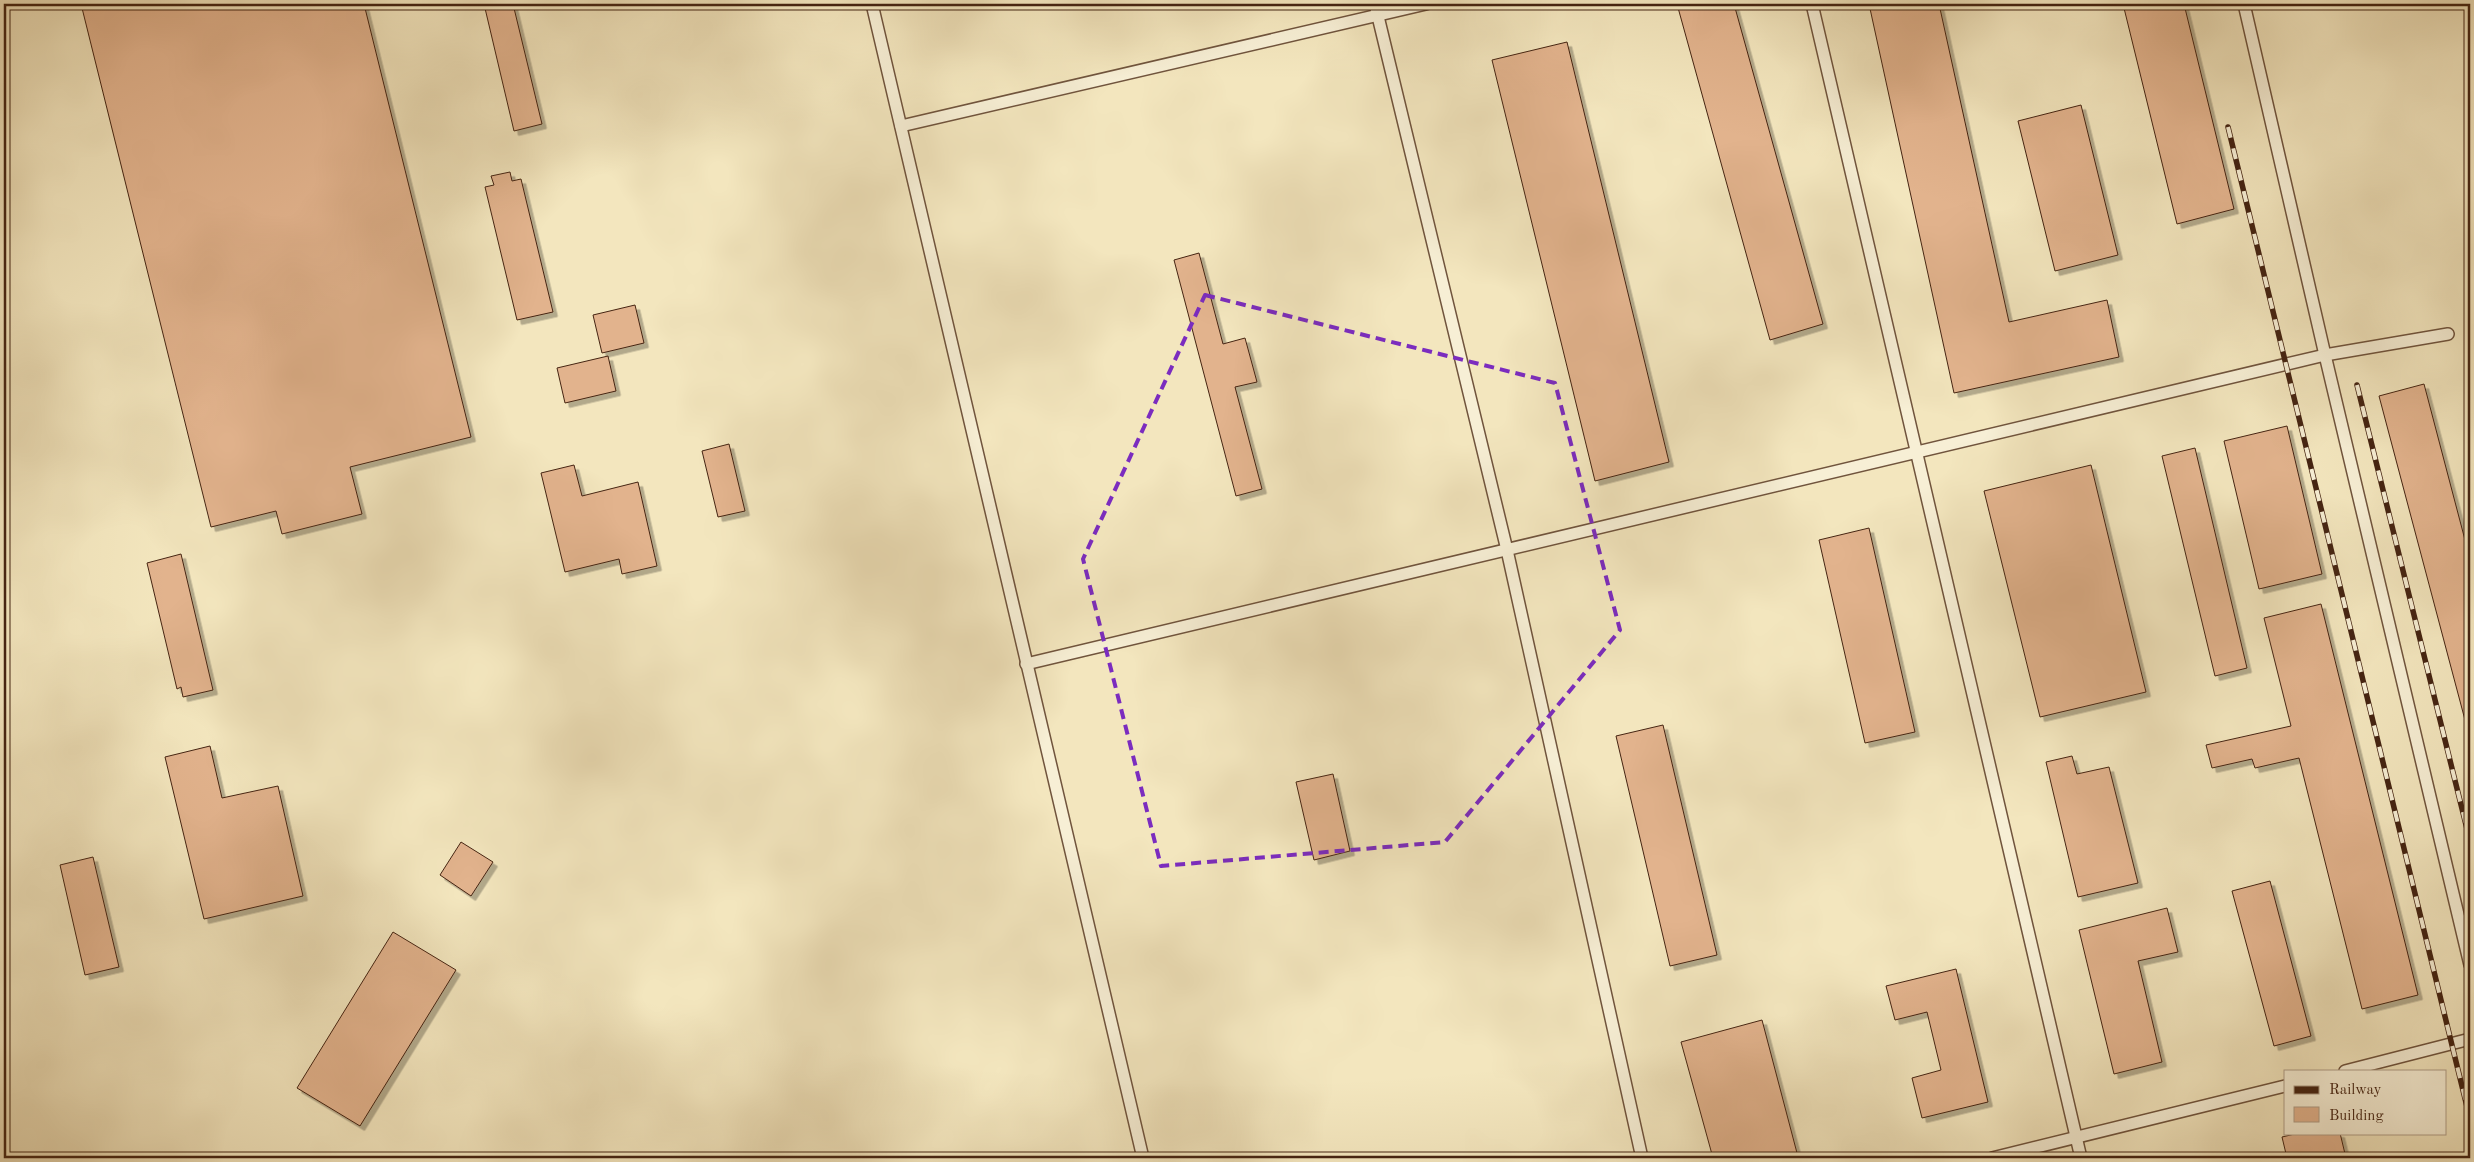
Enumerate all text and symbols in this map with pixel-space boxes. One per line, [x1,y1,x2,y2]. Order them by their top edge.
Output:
legend [2284,1070,2446,1134]
text: Railway [2329,1083,2382,1098]
text: Building [2329,1109,2384,1124]

